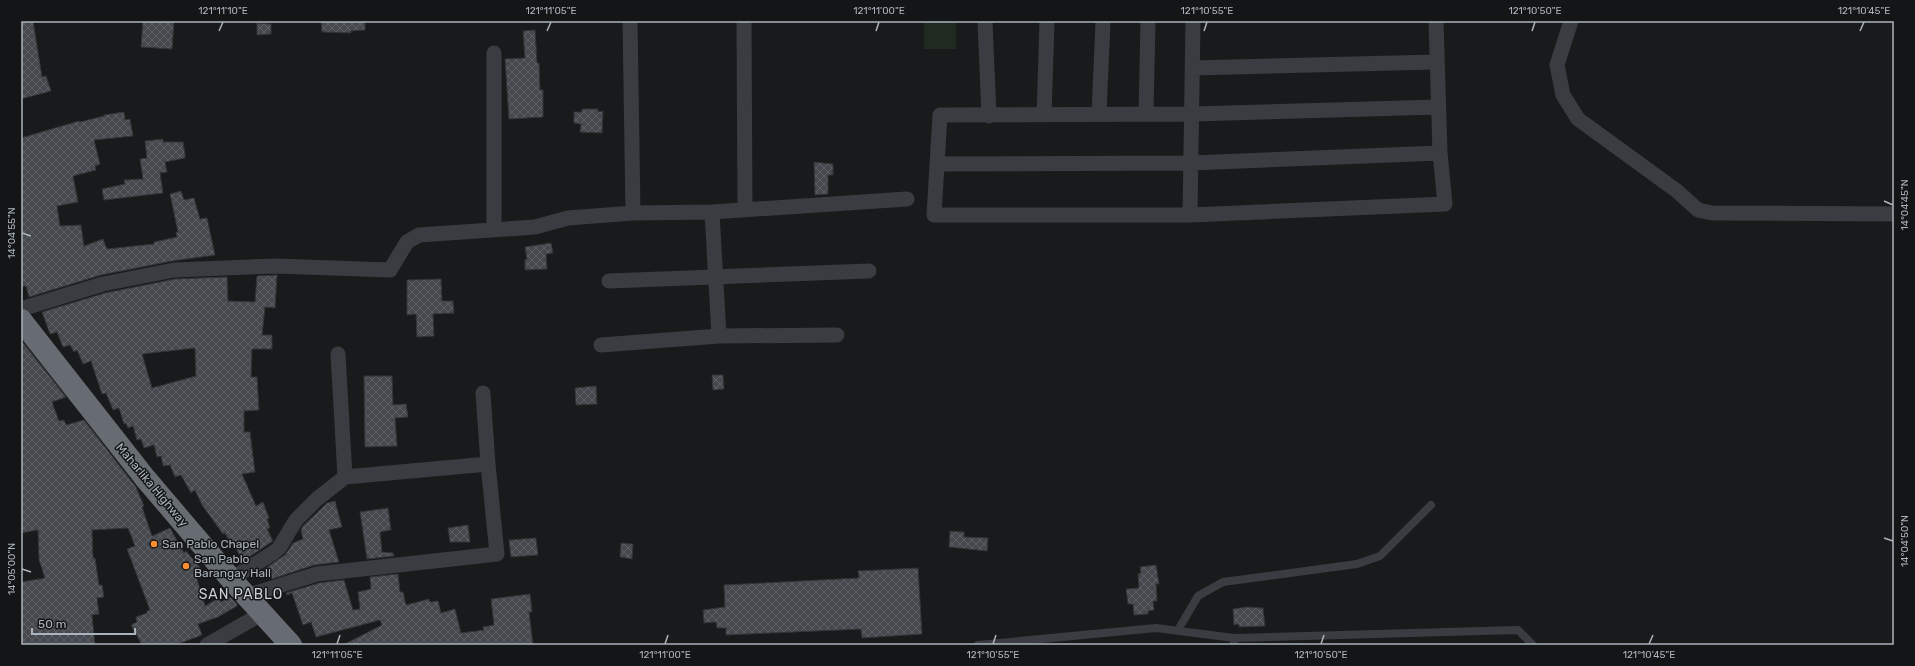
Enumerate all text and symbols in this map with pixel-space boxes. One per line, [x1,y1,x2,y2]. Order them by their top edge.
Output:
text: 121°11'10"E [198,5,248,17]
text: 121°11'05"E [525,5,577,17]
text: 121°11'00"E [853,5,905,17]
text: 121°10'55"E [1181,5,1233,17]
text: 121°10'50"E [1508,5,1562,17]
text: 121°10'45"E [1838,5,1890,17]
text: 14°04'45"N [1899,179,1911,231]
text: 14°04'55"N [6,207,18,259]
street label: Maharlika Highway [113,440,191,530]
text: 14°04'50"N [1899,515,1911,567]
place label: San Pablo Chapel [162,537,259,551]
marker: San Pablo Chapel [149,539,159,549]
text: 14°05'00"N [6,543,18,595]
place label: San Pablo Barangay Hall [194,552,271,580]
marker: San Pablo Barangay Hall [181,561,191,571]
district label: SAN PABLO [199,586,283,603]
scale bar [32,610,135,636]
text: 50 m [38,617,66,631]
text: 121°11'05"E [311,649,363,661]
text: 121°11'00"E [639,649,691,661]
text: 121°10'55"E [967,649,1019,661]
text: 121°10'50"E [1294,649,1348,661]
text: 121°10'45"E [1623,649,1675,661]

